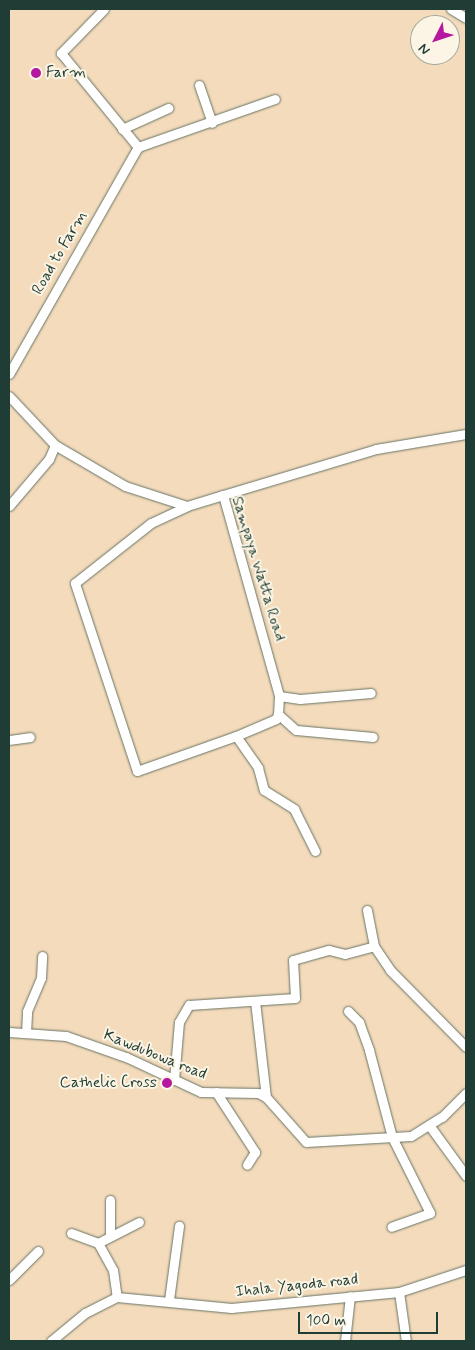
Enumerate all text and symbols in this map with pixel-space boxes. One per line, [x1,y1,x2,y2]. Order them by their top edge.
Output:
north arrow [410,15,460,65]
text: N [415,40,434,59]
place label: Farm [46,63,86,83]
marker: Farm [30,67,42,79]
street label: Road to Farm [28,206,92,300]
street label: Sampaya Watta Road [227,494,289,644]
street label: Kawdubowa road [101,1026,209,1084]
place label: Cathelic Cross [58,1073,157,1093]
marker: Cathelic Cross [161,1077,173,1089]
street label: Ihala Yagoda road [234,1270,360,1302]
scale bar [300,1302,440,1334]
text: 100 m [306,1311,346,1331]

